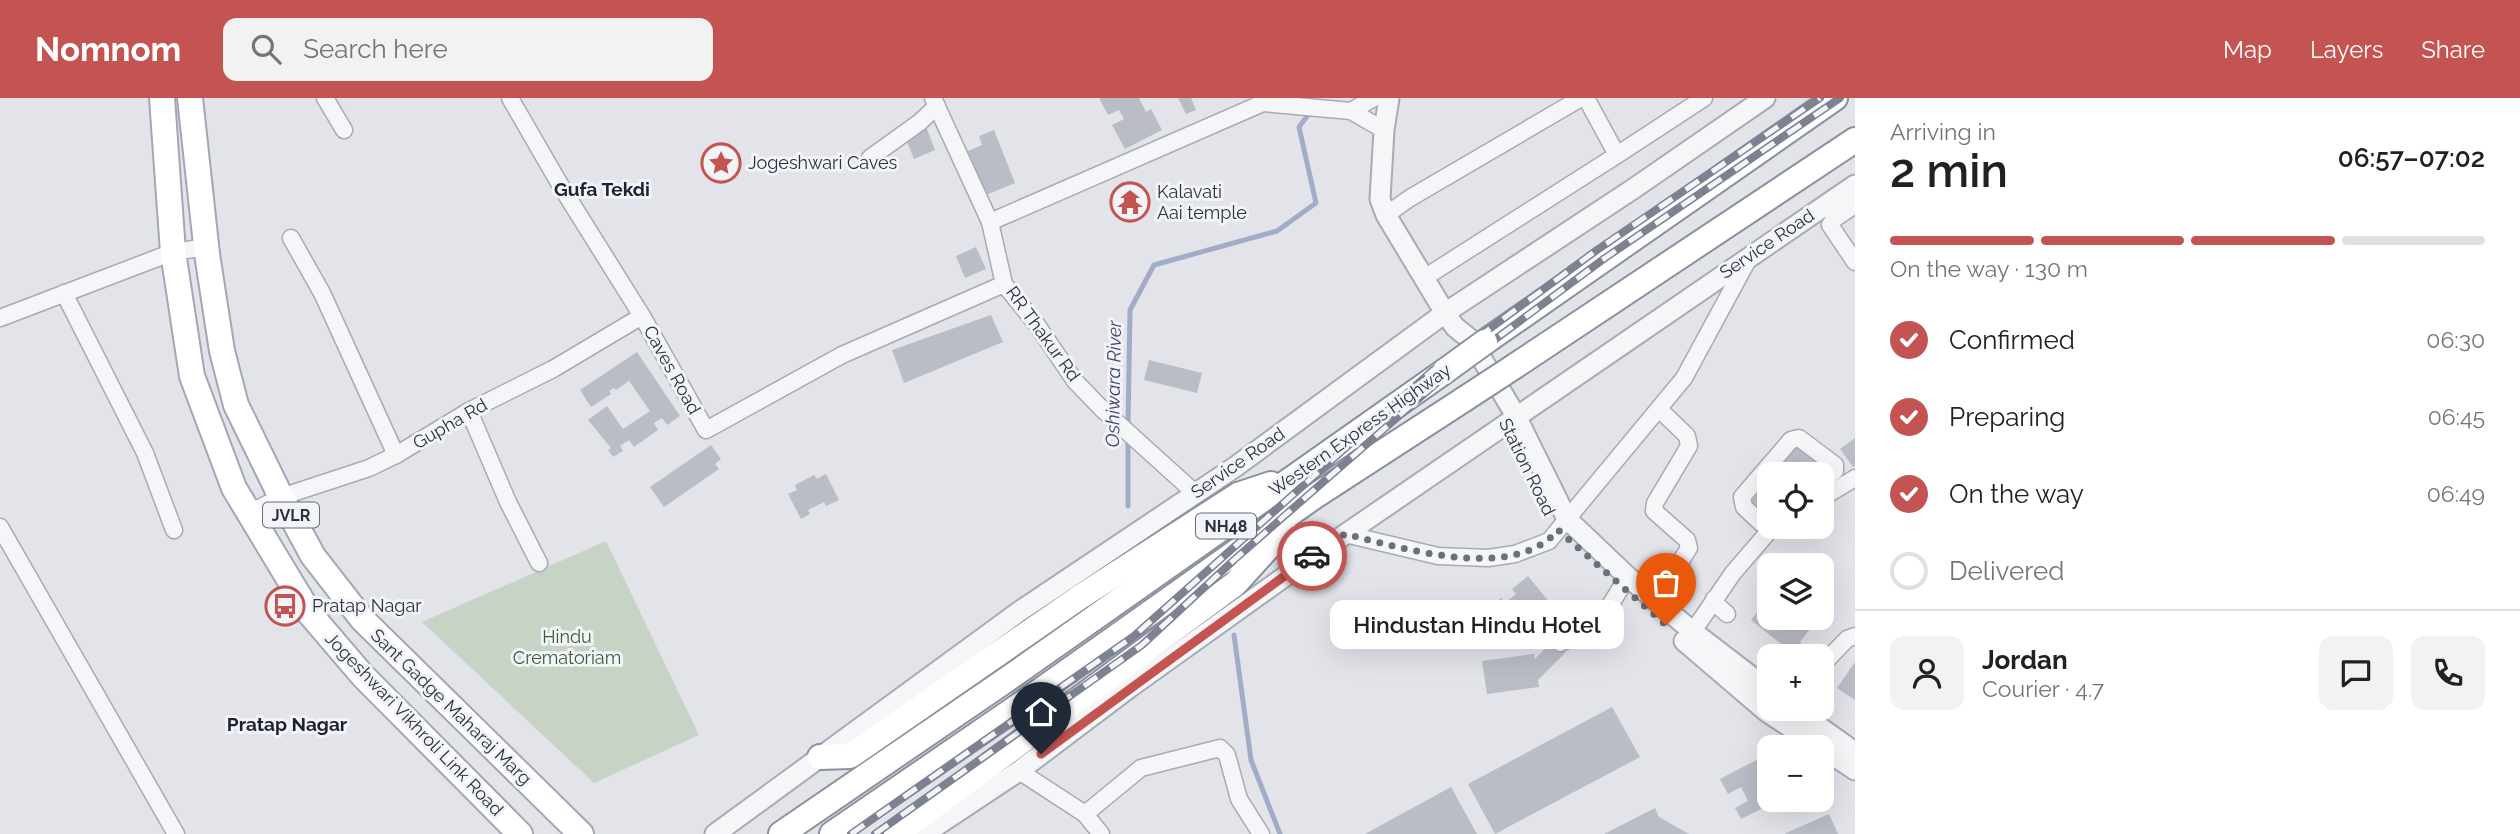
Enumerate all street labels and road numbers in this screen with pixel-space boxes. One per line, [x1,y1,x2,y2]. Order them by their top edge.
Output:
street label: Service Road [1715,204,1818,283]
street label: RR Thakur Rd [1002,282,1085,385]
street label: Caves Road [639,322,705,418]
street label: Western Express Highway [1265,359,1455,500]
street label: Gupha Rd [409,394,491,453]
street label: Station Road [1495,415,1560,519]
street label: Service Road [1187,423,1289,503]
road number: JVLR [263,502,319,528]
road number: NH48 [1196,514,1256,538]
street label: Sant Gadge Maharaj Marg [367,624,536,789]
street label: Jogeshwari Vikhroli Link Road [321,628,508,820]

